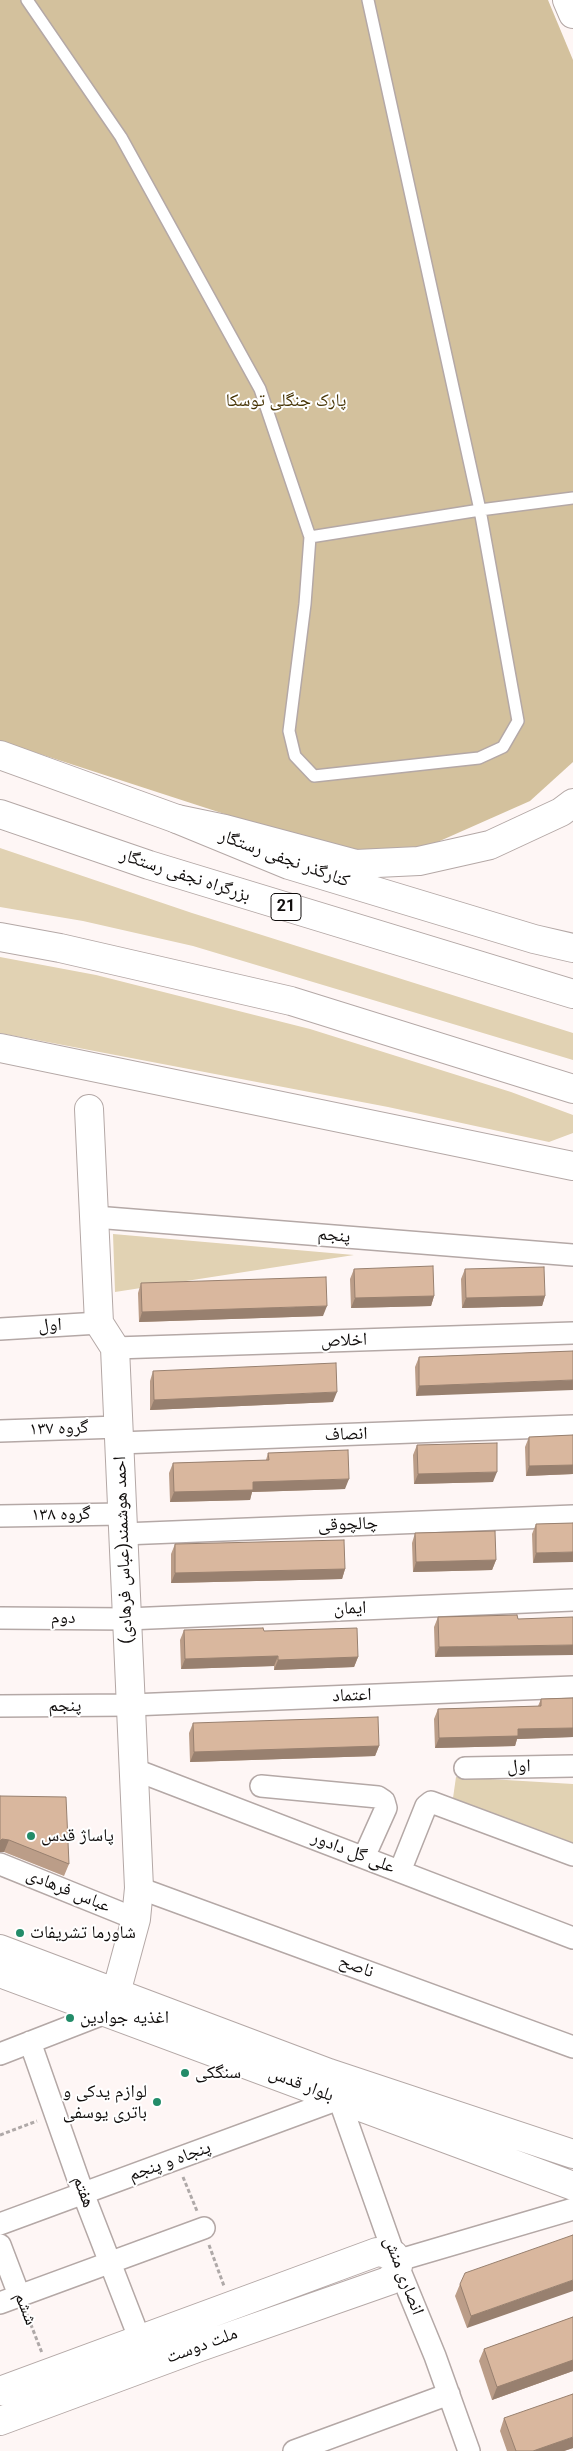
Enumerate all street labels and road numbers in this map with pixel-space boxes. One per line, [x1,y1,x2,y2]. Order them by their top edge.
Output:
street label: کنارگذر نجفی رستگار [216,825,352,893]
street label: بزرگراه نجفی رستگار [117,845,253,907]
road number: 21 [271,894,301,920]
street label: پنجم [317,1224,351,1248]
street label: اول [38,1315,62,1337]
street label: اخلاص [320,1329,368,1353]
street label: گروه ۱۳۷ [29,1417,89,1441]
street label: انصاف [324,1423,368,1447]
street label: احمد هوشمند(عباس فرهادی) [110,1456,138,1644]
street label: گروه ۱۳۸ [31,1504,91,1526]
street label: چالچوقی [318,1513,378,1537]
street label: ایمان [333,1598,367,1620]
street label: دوم [51,1607,75,1629]
street label: اعتماد [332,1685,372,1707]
street label: پنجم [49,1695,81,1717]
street label: اول [507,1756,531,1778]
street label: علی گل دادور [308,1827,398,1879]
street label: عباس فرهادی [23,1864,113,1918]
street label: ناصح [336,1951,376,1983]
street label: بلوار قدس [265,2063,337,2107]
street label: پنجاه و پنجم [126,2137,214,2187]
street label: هفتم [67,2173,99,2211]
street label: انصاری منش [378,2234,428,2318]
street label: ششم [9,2290,41,2328]
street label: ملت دوست [163,2323,241,2369]

